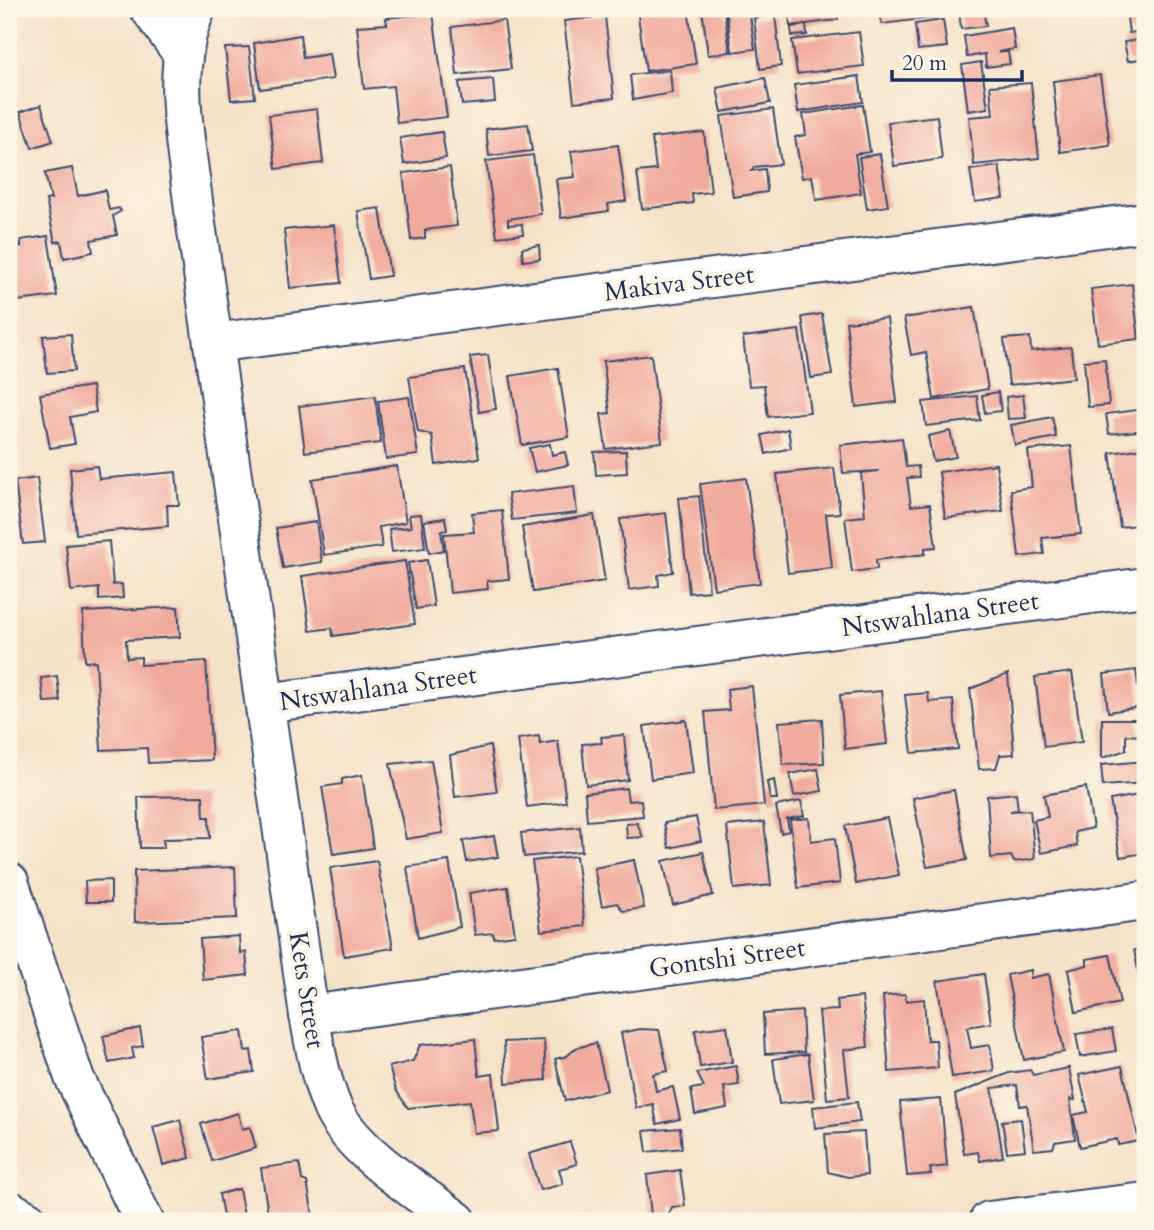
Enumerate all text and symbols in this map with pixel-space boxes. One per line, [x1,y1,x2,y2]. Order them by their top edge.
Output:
scale bar [892,38,1021,82]
text: 20 m [902,49,947,78]
street label: Makiva Street [602,256,756,310]
street label: Ntswahlana Street [839,583,1041,645]
street label: Ntswahlana Street [277,657,479,719]
street label: Kets Street [281,929,333,1051]
street label: Gontshi Street [647,930,807,986]

